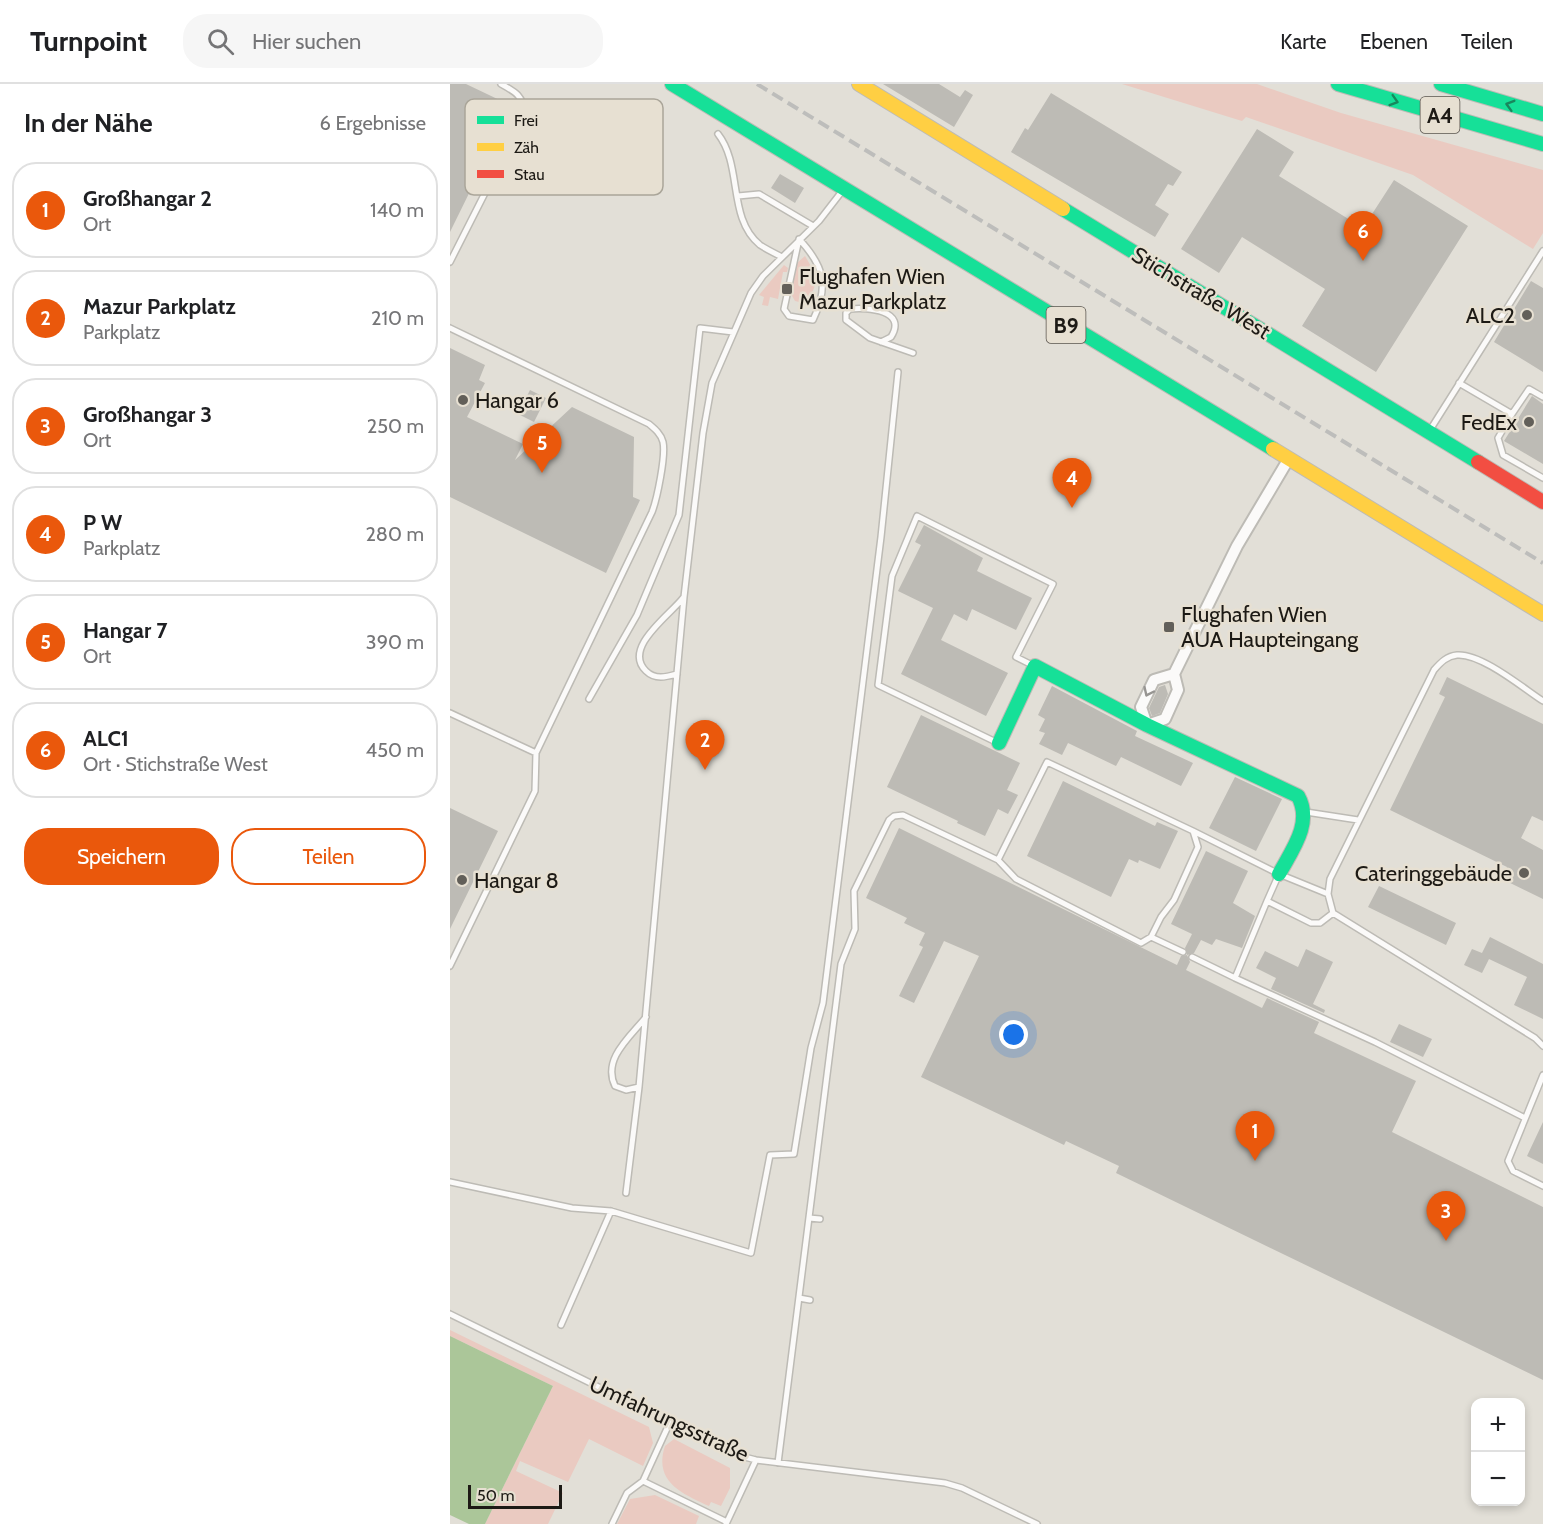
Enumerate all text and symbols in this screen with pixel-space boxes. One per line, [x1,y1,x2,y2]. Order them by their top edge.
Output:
search box [183,14,603,68]
text: Turnpoint [30,24,147,58]
icon: search [204,25,237,58]
text: Hier suchen [252,28,361,55]
text: Karte [1280,29,1327,54]
text: Ebenen [1360,29,1428,54]
text: Teilen [1461,29,1513,54]
one-way arrow [1388,94,1399,106]
road number: A4 [1420,97,1460,133]
legend [465,99,663,195]
one-way arrow [1505,100,1516,112]
text: In der Nähe [24,107,153,139]
text: 6 Ergebnisse [320,111,426,135]
text: Frei [514,111,538,130]
text: Zäh [514,138,539,157]
text: Stau [514,165,545,184]
text: Großhangar 2 [83,185,212,212]
text: 1 [42,198,49,222]
text: 140 m [370,198,424,222]
text: Ort [83,212,111,236]
pin: 6 [1344,212,1382,261]
street label: Stichstraße West [1127,241,1276,345]
place label: Flughafen Wien Mazur Parkplatz [799,263,946,315]
marker: Flughafen Wien Mazur Parkplatz [780,282,794,296]
text: Mazur Parkplatz [83,293,236,320]
place label: ALC2 [1466,302,1515,329]
text: 2 [40,306,51,330]
text: 210 m [371,306,424,330]
road number: B9 [1046,307,1086,343]
marker: ALC2 [1520,308,1534,322]
text: Parkplatz [83,320,160,344]
place label: Hangar 6 [475,387,559,414]
marker: Hangar 6 [456,393,470,407]
text: Großhangar 3 [83,401,212,428]
place label: FedEx [1461,409,1518,436]
text: 3 [40,414,51,438]
text: 250 m [367,414,424,438]
marker: FedEx [1522,415,1536,429]
pin: 5 [522,424,562,473]
text: Ort [83,428,111,452]
pin: 4 [1052,458,1092,508]
text: P W [83,509,122,536]
text: 4 [39,522,52,546]
text: 280 m [365,522,424,546]
text: Parkplatz [83,536,160,560]
place label: Flughafen Wien AUA Haupteingang [1181,601,1359,653]
text: Hangar 7 [83,617,167,644]
marker: Flughafen Wien AUA Haupteingang [1162,620,1176,634]
text: 5 [40,630,51,654]
text: 390 m [366,630,424,654]
text: Ort [83,644,111,668]
one-way arrow [1143,686,1155,697]
pin: 2 [686,720,724,770]
text: ALC1 [83,725,129,752]
text: 6 [40,738,51,762]
text: 450 m [366,738,424,762]
text: Ort · Stichstraße West [83,752,268,776]
button: Speichern [24,828,219,885]
button: Teilen [231,828,426,885]
place label: Cateringgebäude [1355,860,1512,887]
marker: Cateringgebäude [1517,866,1531,880]
place label: Hangar 8 [474,867,559,894]
marker: Hangar 8 [455,873,469,887]
your location [999,1020,1028,1049]
pin: 1 [1236,1112,1274,1161]
pin: 3 [1426,1192,1466,1241]
street label: Umfahrungsstraße [585,1370,753,1468]
map controls [1471,1398,1525,1506]
button: + [1471,1398,1525,1452]
button: − [1471,1452,1525,1506]
scale bar [468,1482,562,1510]
text: 50 m [477,1486,514,1505]

